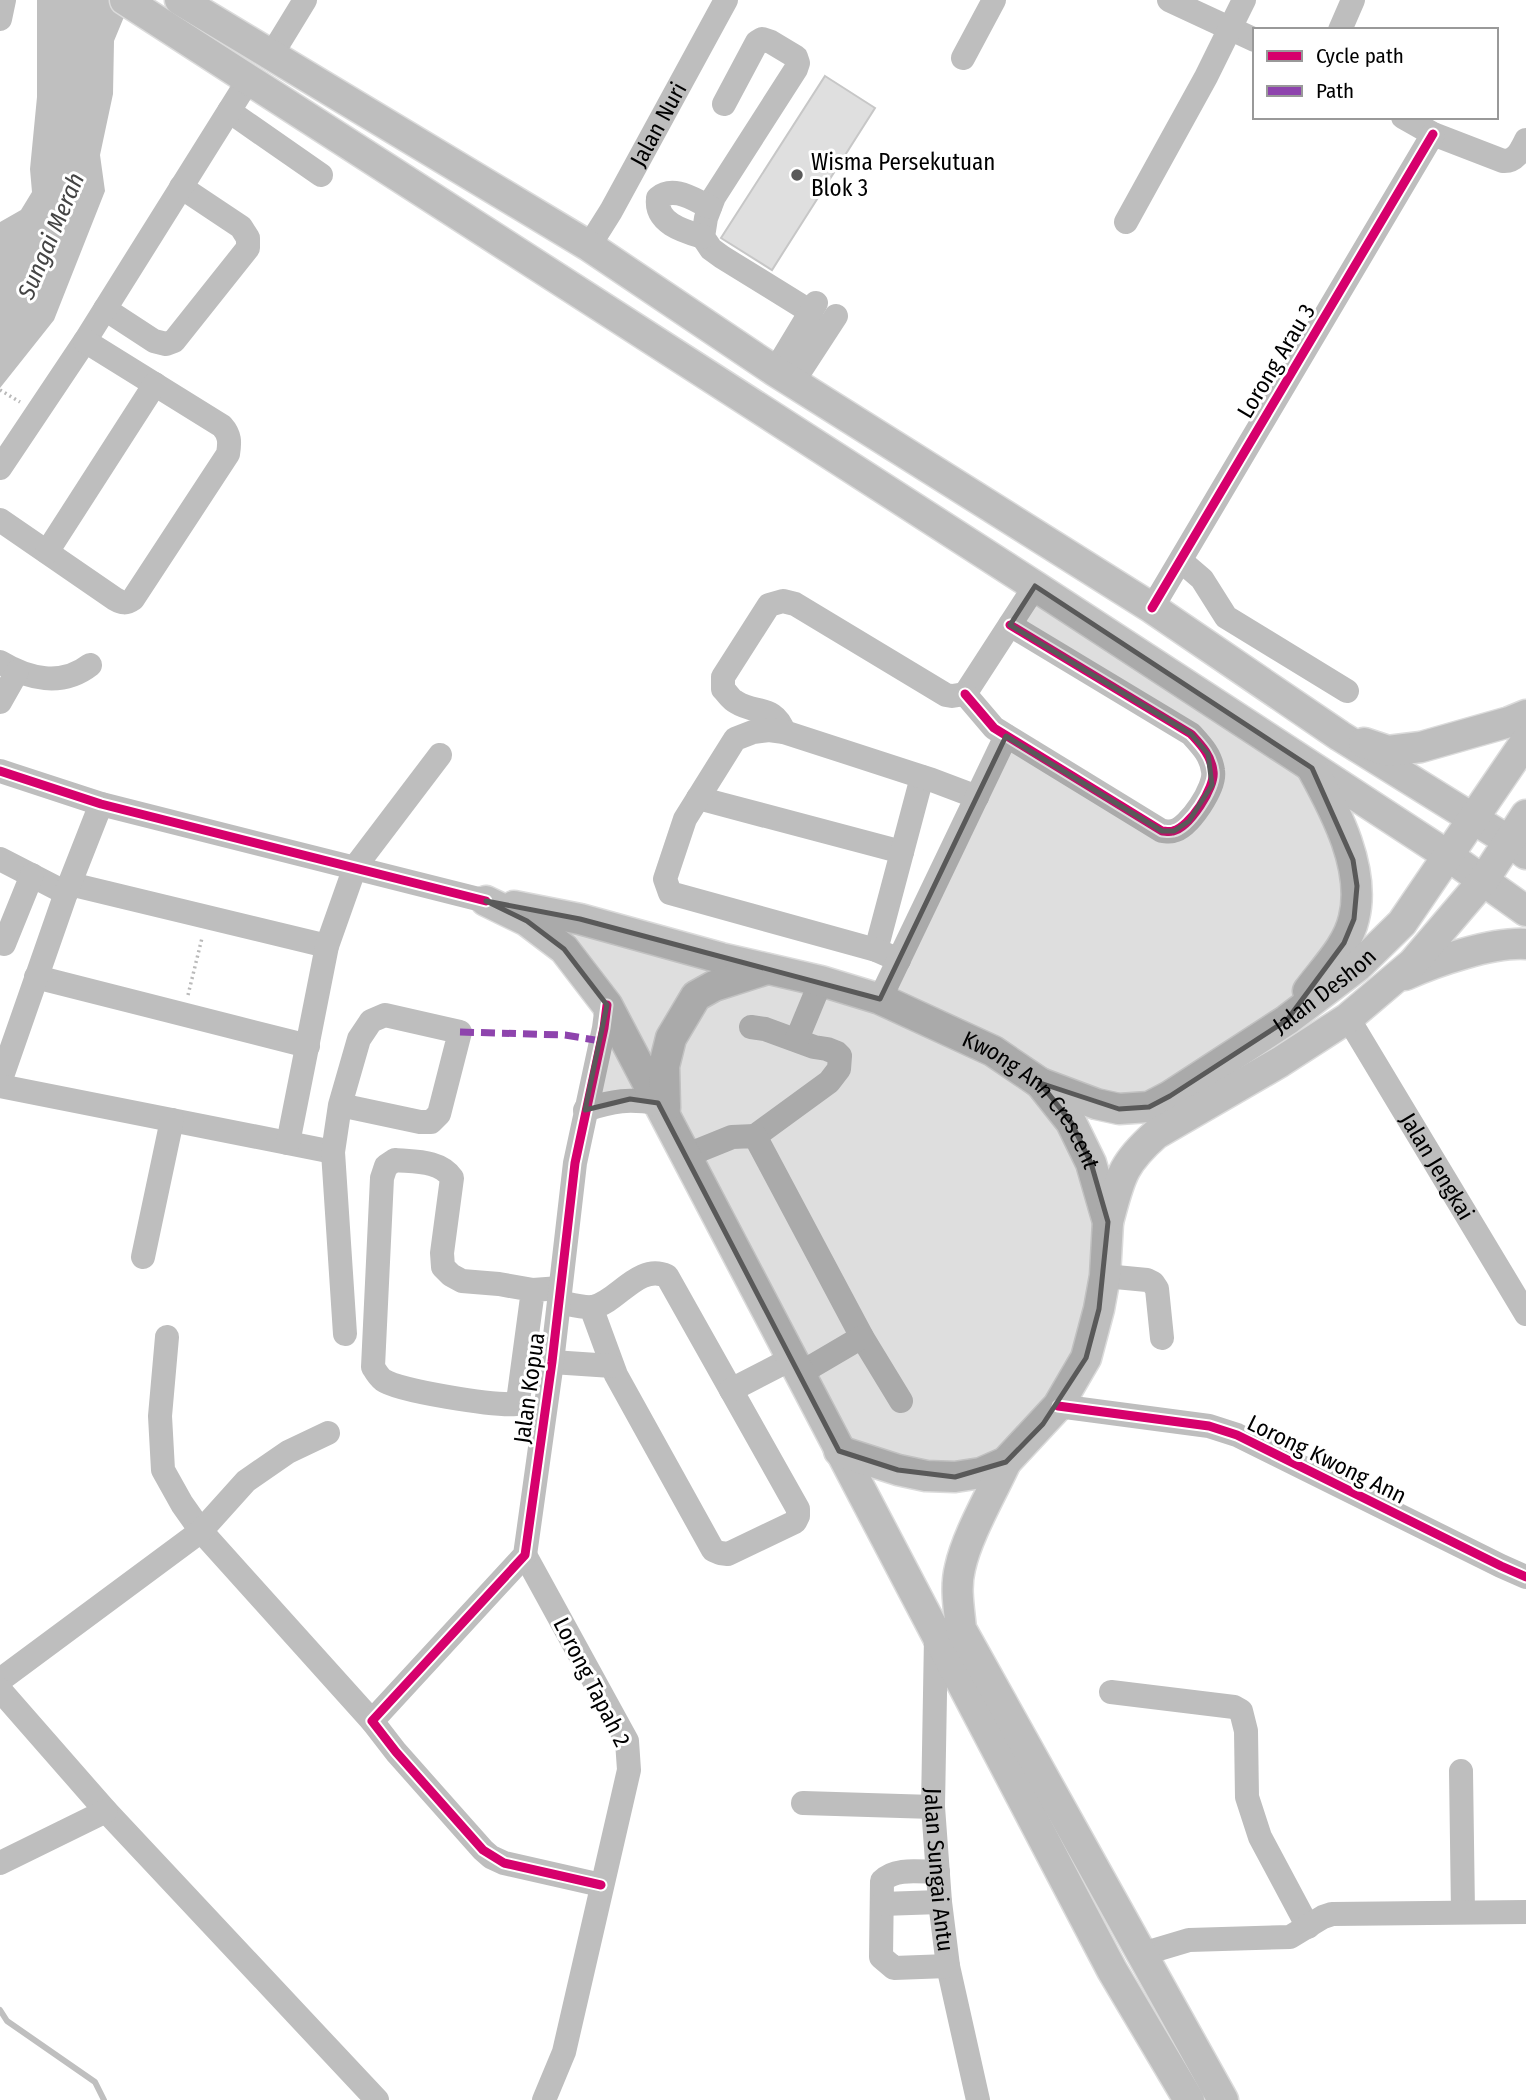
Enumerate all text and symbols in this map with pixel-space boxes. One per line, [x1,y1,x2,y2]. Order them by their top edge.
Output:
legend [1253,28,1498,119]
text: Cycle path [1316,43,1404,69]
street label: Jalan Nuri [624,77,693,171]
text: Path [1316,78,1354,104]
place label: Wisma Persekutuan Blok 3 [811,148,995,202]
marker: Wisma Persekutuan Blok 3 [789,167,805,183]
water label: Sungai Merah [11,169,90,304]
street label: Lorong Arau 3 [1231,299,1321,423]
street label: Jalan Deshon [1268,942,1382,1039]
street label: Kwong Ann Crescent [958,1025,1106,1172]
street label: Jalan Jengkai [1394,1108,1480,1225]
street label: Jalan Kopua [507,1331,551,1445]
street label: Lorong Kwong Ann [1243,1408,1411,1510]
street label: Lorong Tapah 2 [547,1613,637,1751]
street label: Jalan Sungai Antu [919,1788,960,1953]

